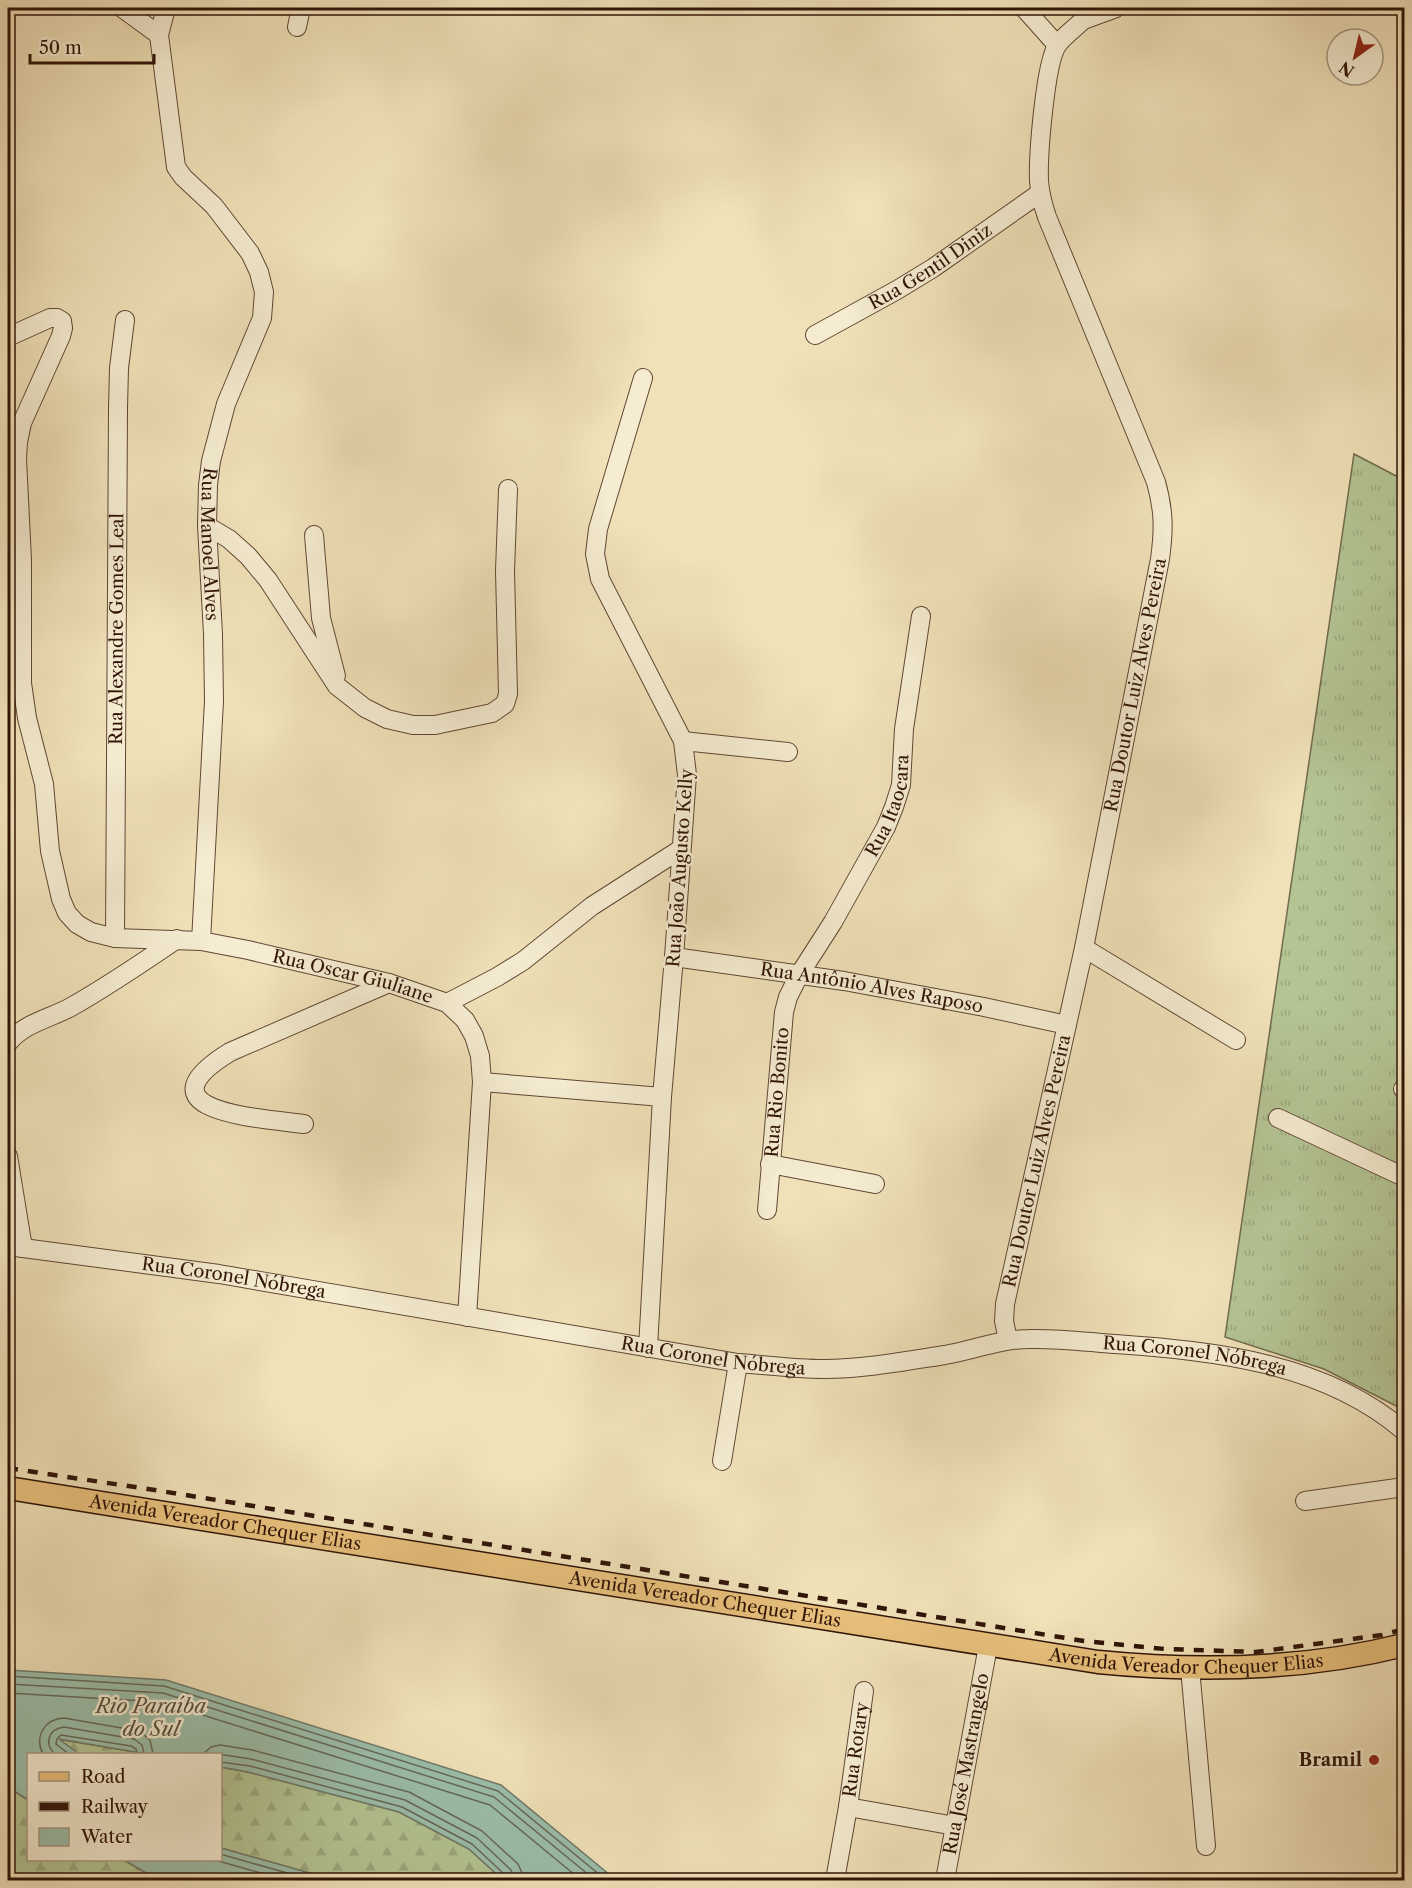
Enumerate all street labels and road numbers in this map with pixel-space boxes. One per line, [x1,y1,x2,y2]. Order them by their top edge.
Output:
street label: Rua Gentil Diniz [865,219,996,314]
street label: Rua Manoel Alves [196,466,223,621]
street label: Rua Alexandre Gomes Leal [105,513,128,745]
street label: Rua Doutor Luiz Alves Pereira [1100,556,1171,814]
street label: Rua Itaocara [861,753,914,861]
street label: Rua João Augusto Kelly [662,767,698,968]
street label: Rua Oscar Giuliane [270,945,436,1008]
street label: Rua Antônio Alves Raposo [759,958,985,1018]
street label: Rua Rio Bonito [761,1026,794,1158]
street label: Rua Doutor Luiz Alves Pereira [998,1032,1076,1289]
street label: Rua Coronel Nóbrega [140,1253,328,1303]
street label: Rua Coronel Nóbrega [619,1332,806,1380]
street label: Rua Coronel Nóbrega [1102,1332,1290,1380]
street label: Avenida Vereador Chequer Elias [87,1490,363,1555]
street label: Avenida Vereador Chequer Elias [567,1567,843,1632]
street label: Avenida Vereador Chequer Elias [1046,1643,1325,1679]
street label: Rua José Mastrangelo [939,1671,994,1856]
street label: Rua Rotary [838,1700,873,1799]

